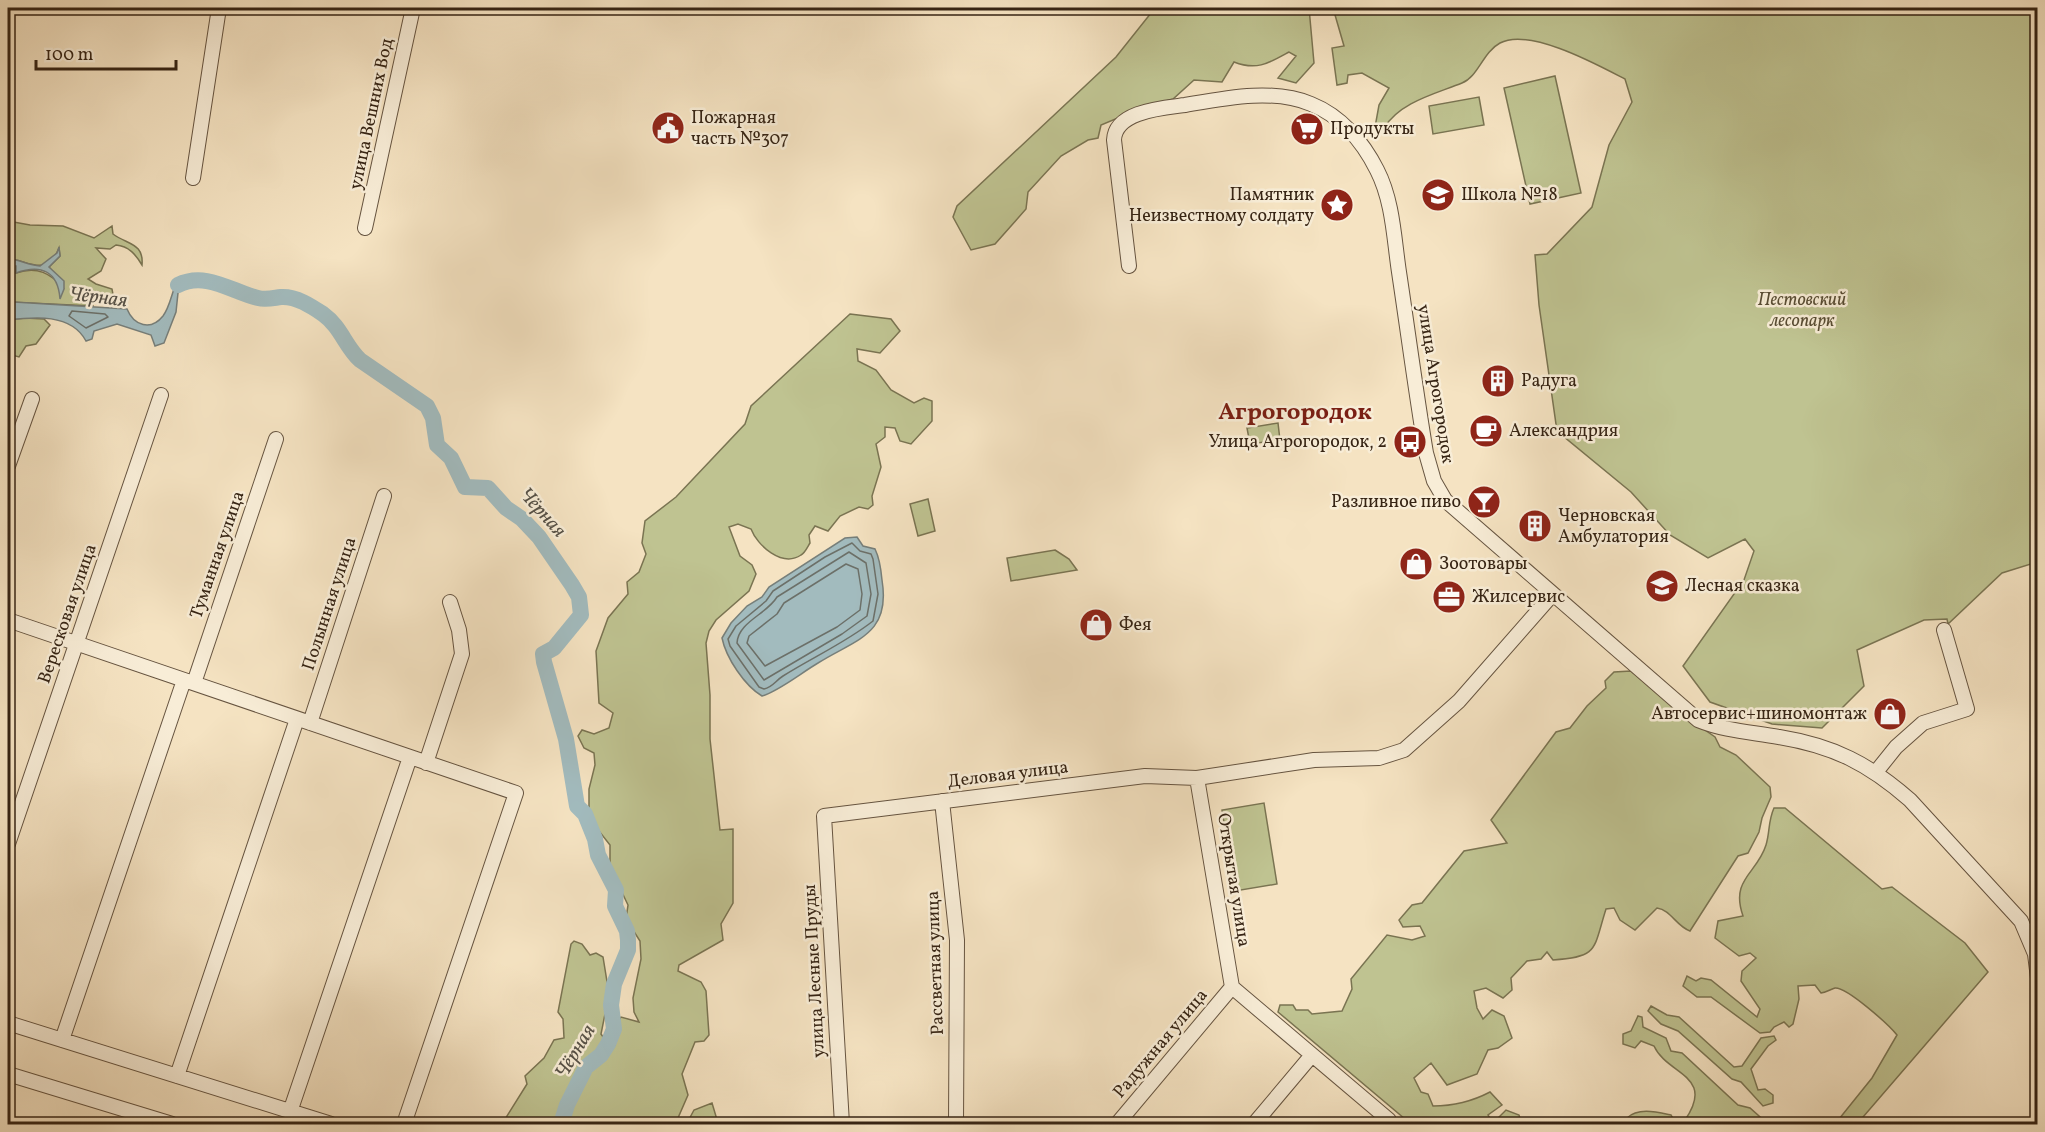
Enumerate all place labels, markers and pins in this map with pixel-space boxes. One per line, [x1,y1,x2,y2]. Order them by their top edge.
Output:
place label: Пожарная часть №307 [691,106,789,152]
public building icon: Пожарная часть №307 [650,110,686,146]
supermarket icon: Продукты [1289,111,1325,147]
place label: Продукты [1330,117,1415,142]
school or university icon: Школа №18 [1420,177,1456,213]
place label: Памятник Неизвестному солдату [1129,183,1314,229]
place label: Школа №18 [1461,183,1558,208]
place icon: Памятник Неизвестному солдату [1319,187,1355,223]
building icon: Радуга [1480,363,1516,399]
place label: Радуга [1521,369,1577,394]
cafe icon: Александрия [1468,413,1504,449]
place label: Александрия [1509,419,1618,444]
bus stop icon: Улица Агрогородок, 2 [1392,424,1428,460]
place label: Улица Агрогородок, 2 [1208,430,1387,455]
bar icon: Разливное пиво [1466,484,1502,520]
place label: Разливное пиво [1331,490,1461,515]
place label: Черновская Амбулатория [1558,504,1669,550]
building icon: Черновская Амбулатория [1517,508,1553,544]
shop icon: Зоотовары [1398,546,1434,582]
place label: Зоотовары [1439,552,1528,577]
school or university icon: Лесная сказка [1644,568,1680,604]
place label: Лесная сказка [1685,574,1800,599]
office icon: Жилсервис [1431,579,1467,615]
place label: Жилсервис [1472,585,1565,610]
shop icon: Фея [1078,607,1114,643]
place label: Фея [1119,613,1151,638]
shop icon: Автосервис+шиномонтаж [1872,696,1908,732]
place label: Автосервис+шиномонтаж [1651,702,1867,727]

